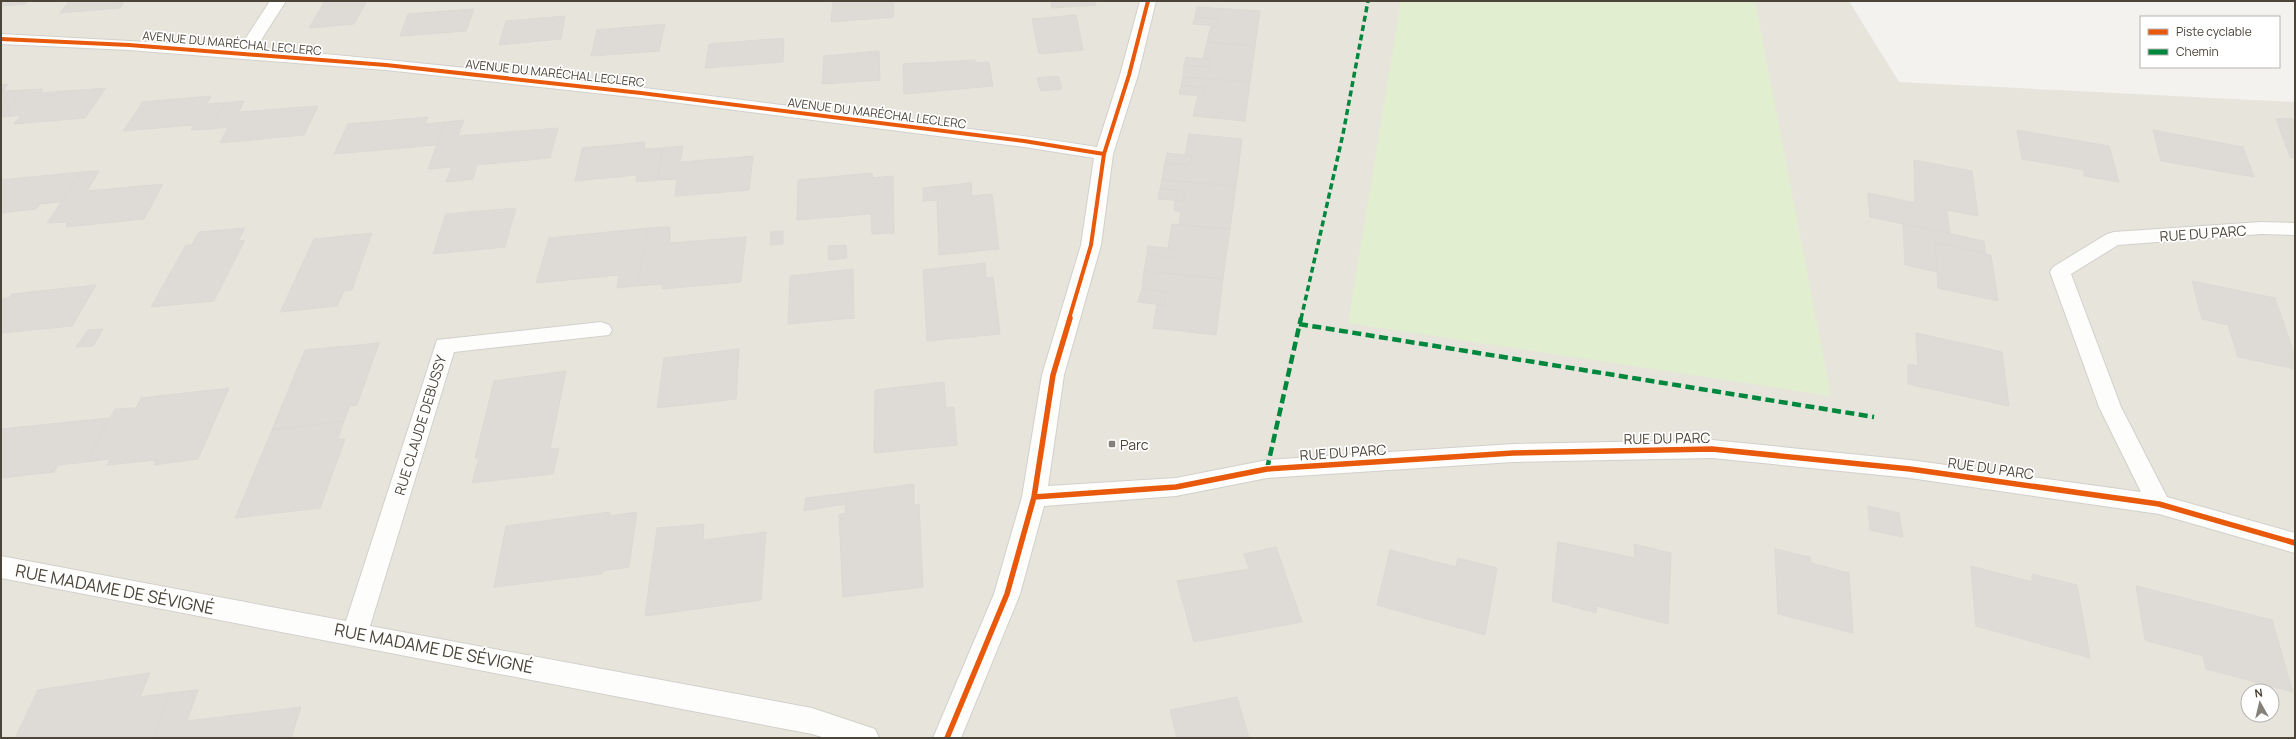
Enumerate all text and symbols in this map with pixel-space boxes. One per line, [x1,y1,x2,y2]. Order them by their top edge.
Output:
legend [2140,16,2280,68]
text: Piste cyclable [2176,23,2252,40]
street label: AVENUE DU MARÉCHAL LECLERC [142,27,323,59]
text: Chemin [2176,43,2219,60]
street label: AVENUE DU MARÉCHAL LECLERC [465,55,646,91]
street label: AVENUE DU MARÉCHAL LECLERC [787,94,968,132]
street label: RUE DU PARC [2159,220,2247,246]
street label: RUE CLAUDE DEBUSSY [390,352,450,497]
street label: RUE DU PARC [1623,428,1711,448]
place label: Parc [1120,435,1149,454]
marker: Parc [1107,439,1117,449]
street label: RUE DU PARC [1299,439,1387,465]
street label: RUE DU PARC [1947,453,2035,483]
street label: RUE MADAME DE SÉVIGNÉ [14,558,216,620]
street label: RUE MADAME DE SÉVIGNÉ [333,617,535,679]
north arrow [2240,683,2280,723]
text: N [2254,685,2264,701]

